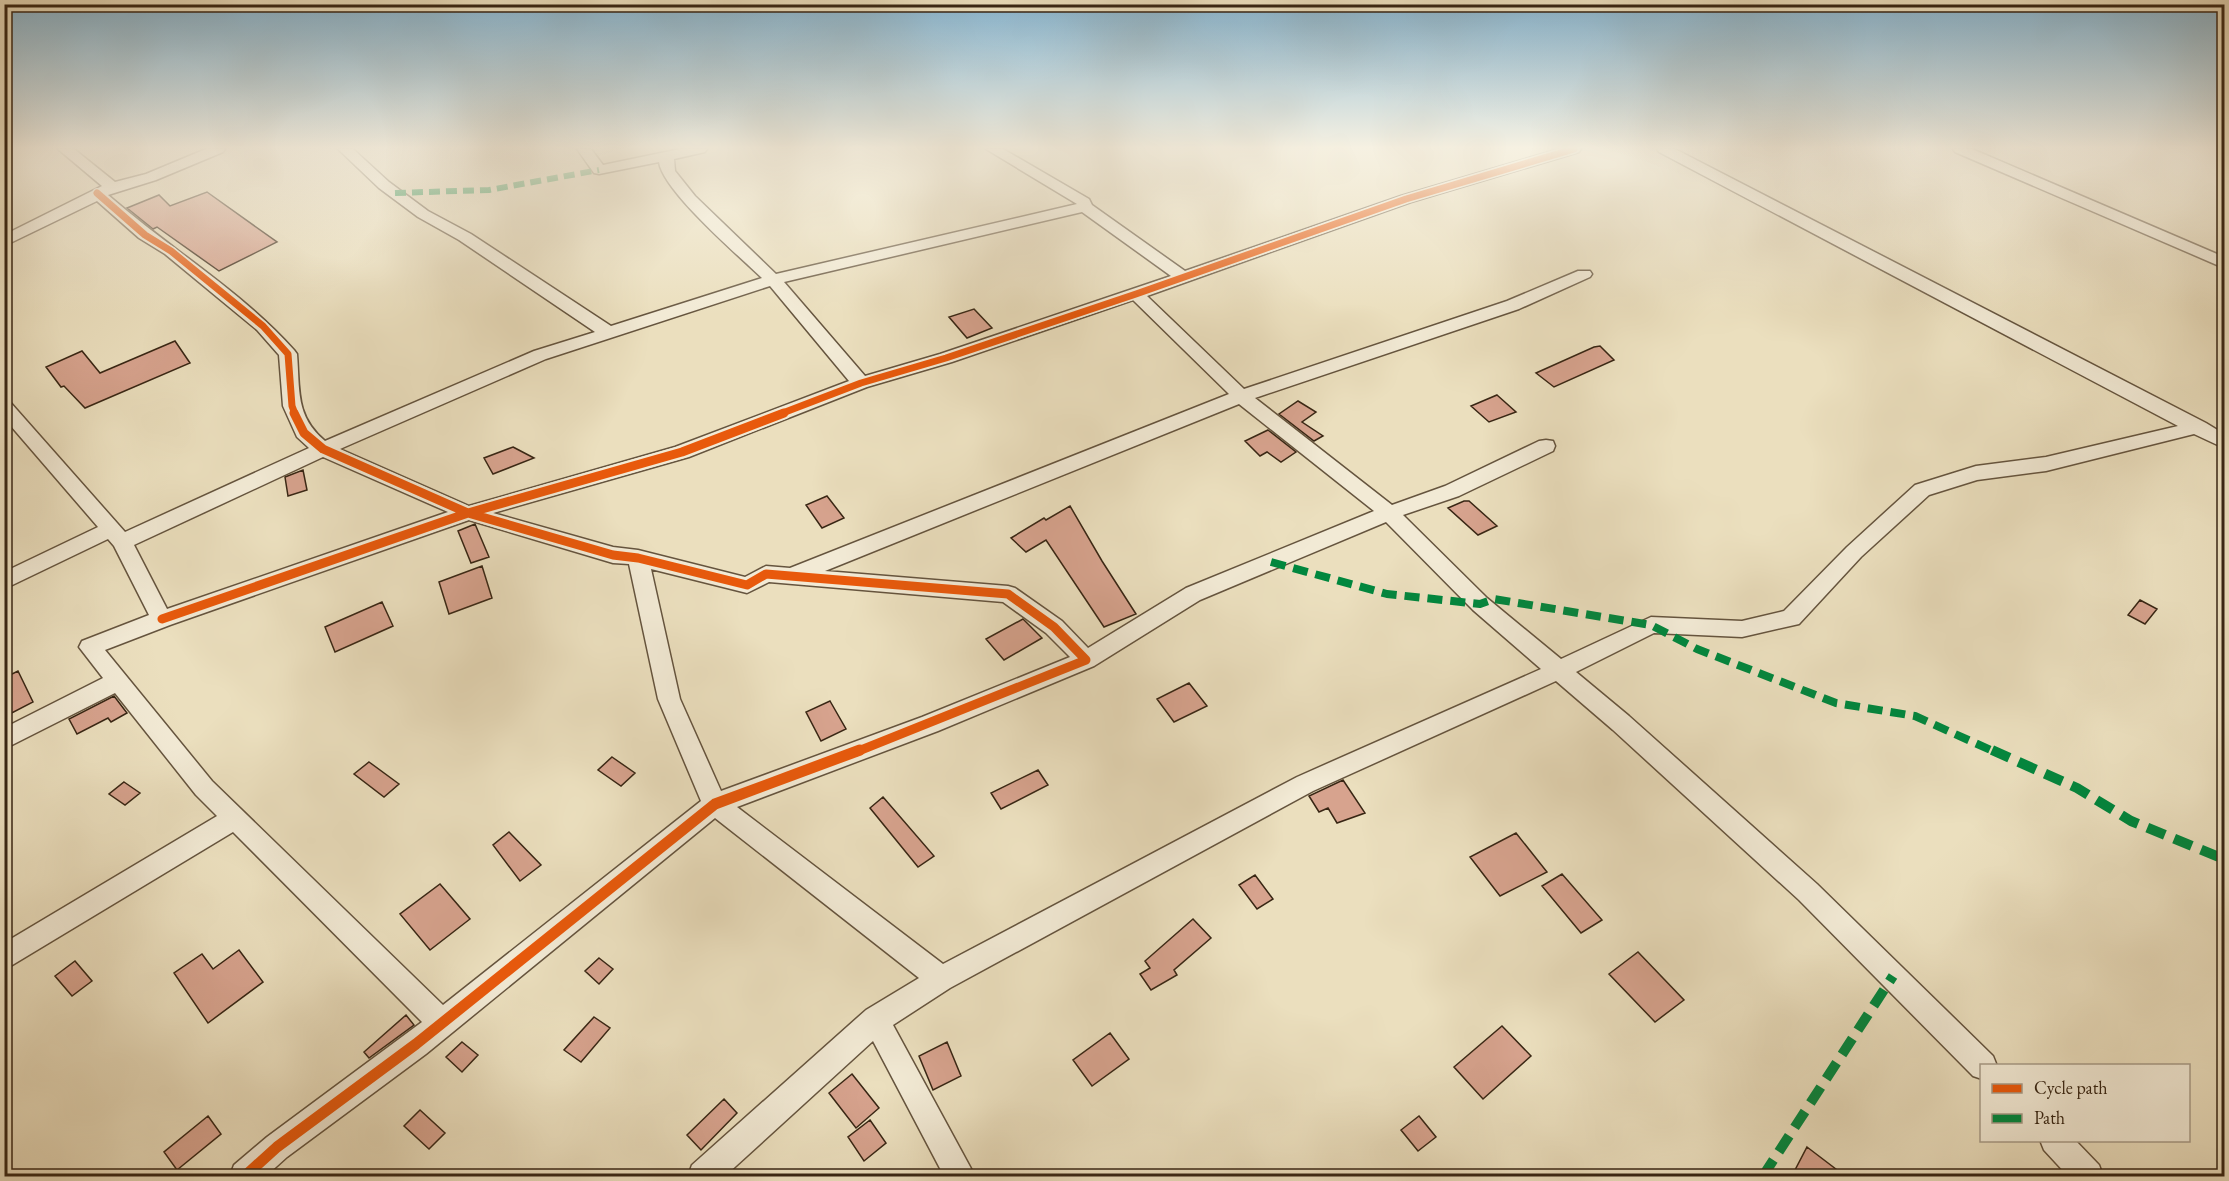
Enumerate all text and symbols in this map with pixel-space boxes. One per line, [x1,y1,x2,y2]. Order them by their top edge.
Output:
legend [1980,1064,2190,1142]
text: Cycle path [2034,1076,2108,1099]
text: Path [2034,1106,2065,1129]

